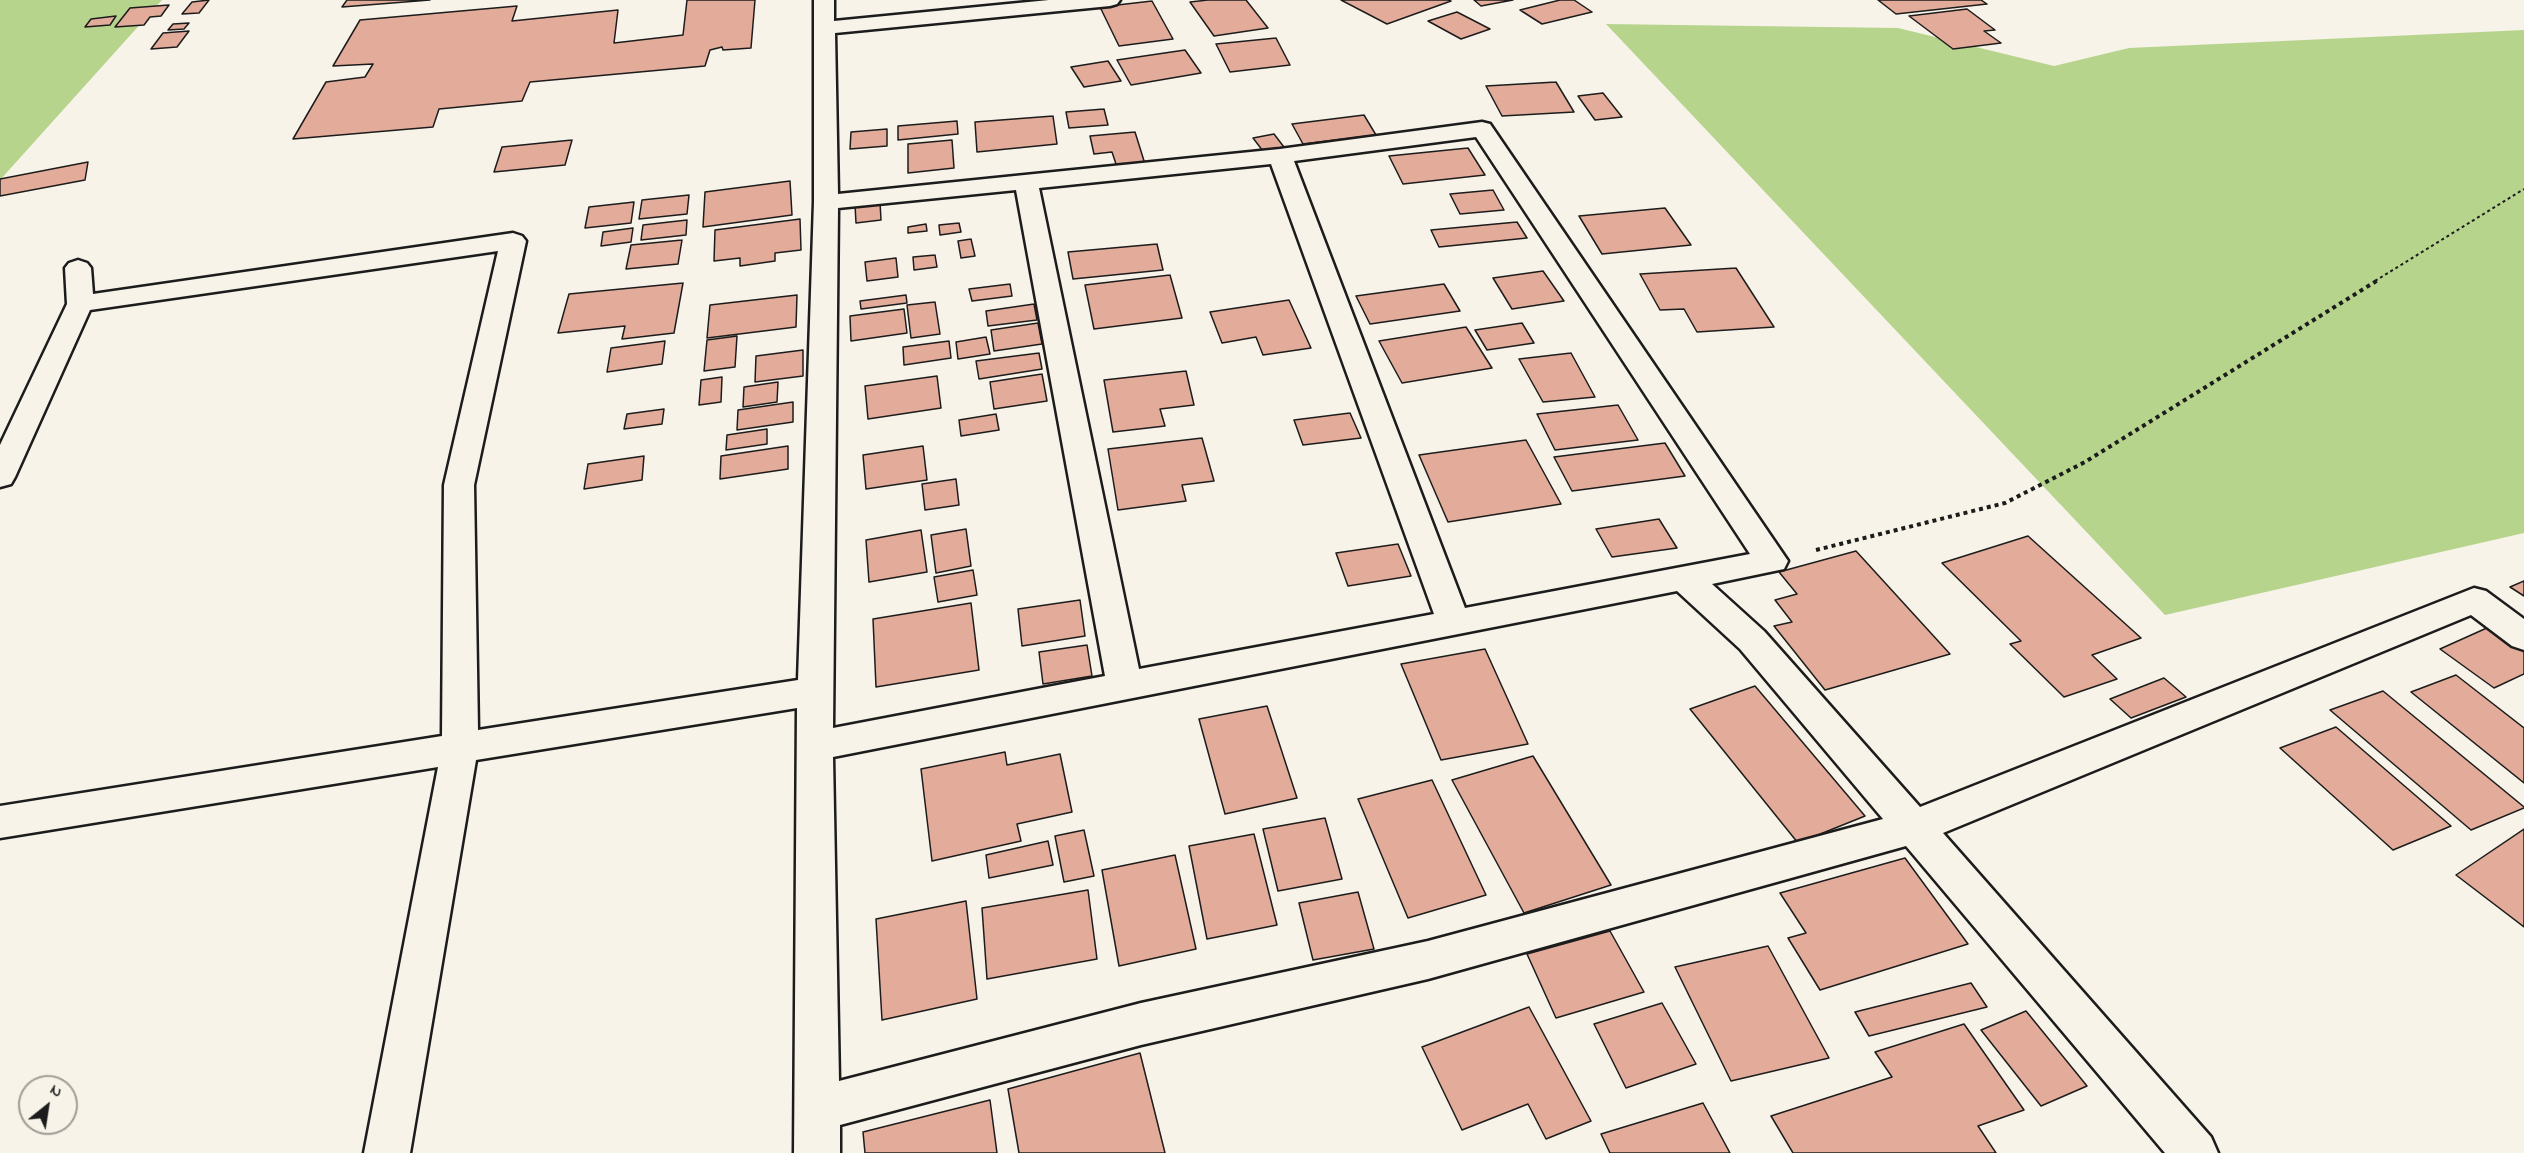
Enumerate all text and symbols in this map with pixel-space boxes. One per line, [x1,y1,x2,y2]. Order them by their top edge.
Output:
north arrow [18,1075,78,1135]
text: N [45,1078,67,1104]

